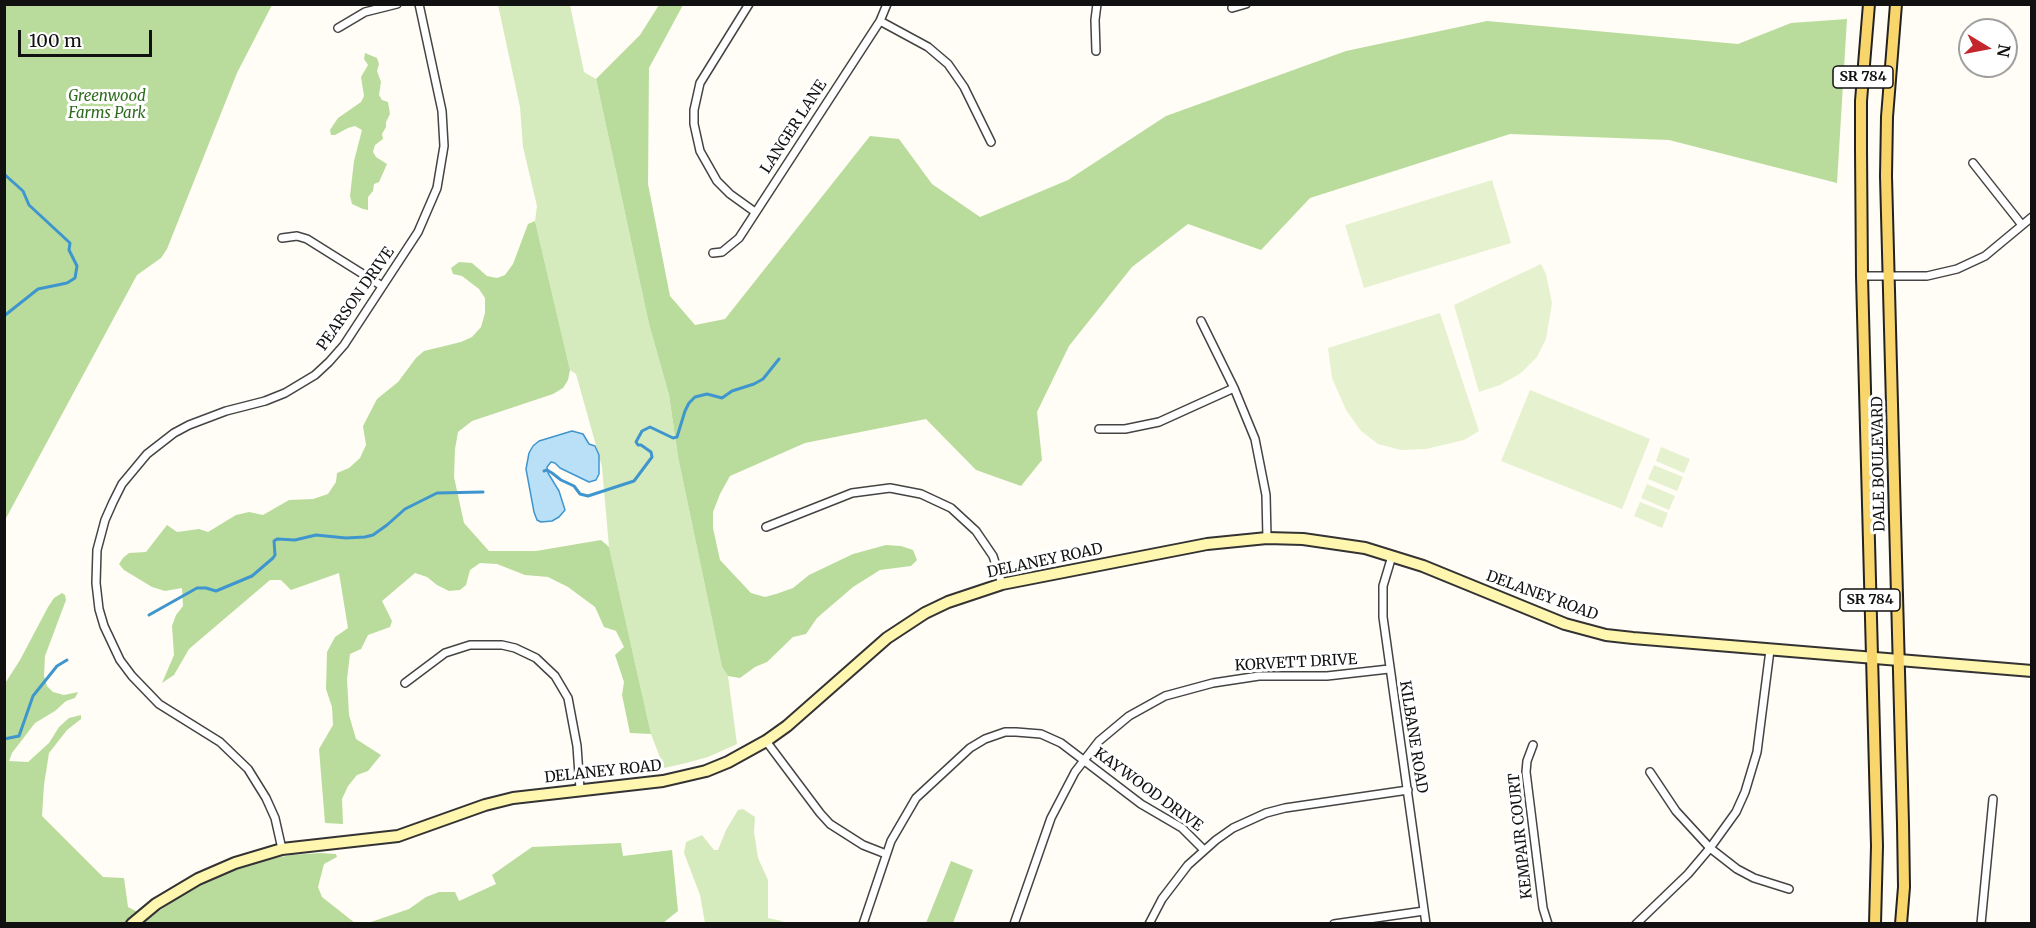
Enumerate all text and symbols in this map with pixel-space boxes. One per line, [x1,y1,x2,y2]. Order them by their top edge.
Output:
scale bar [21,18,154,56]
north arrow [1958,18,2018,78]
text: 100 m [29,29,82,52]
text: N [1993,43,2015,59]
road number: SR 784 [1833,66,1893,88]
street label: LANGER LANE [757,77,831,177]
park label: Greenwood Farms Park [68,88,146,123]
street label: PEARSON DRIVE [314,244,398,354]
street label: DALE BOULEVARD [1869,396,1889,532]
street label: DELANEY ROAD [986,540,1104,582]
street label: DELANEY ROAD [1484,567,1600,625]
road number: SR 784 [1840,589,1900,611]
street label: KORVETT DRIVE [1234,651,1358,675]
street label: KILBANE ROAD [1395,679,1431,795]
street label: KAYWOOD DRIVE [1090,744,1206,836]
street label: DELANEY ROAD [544,757,662,787]
street label: KEMPAIR COURT [1505,772,1537,900]

